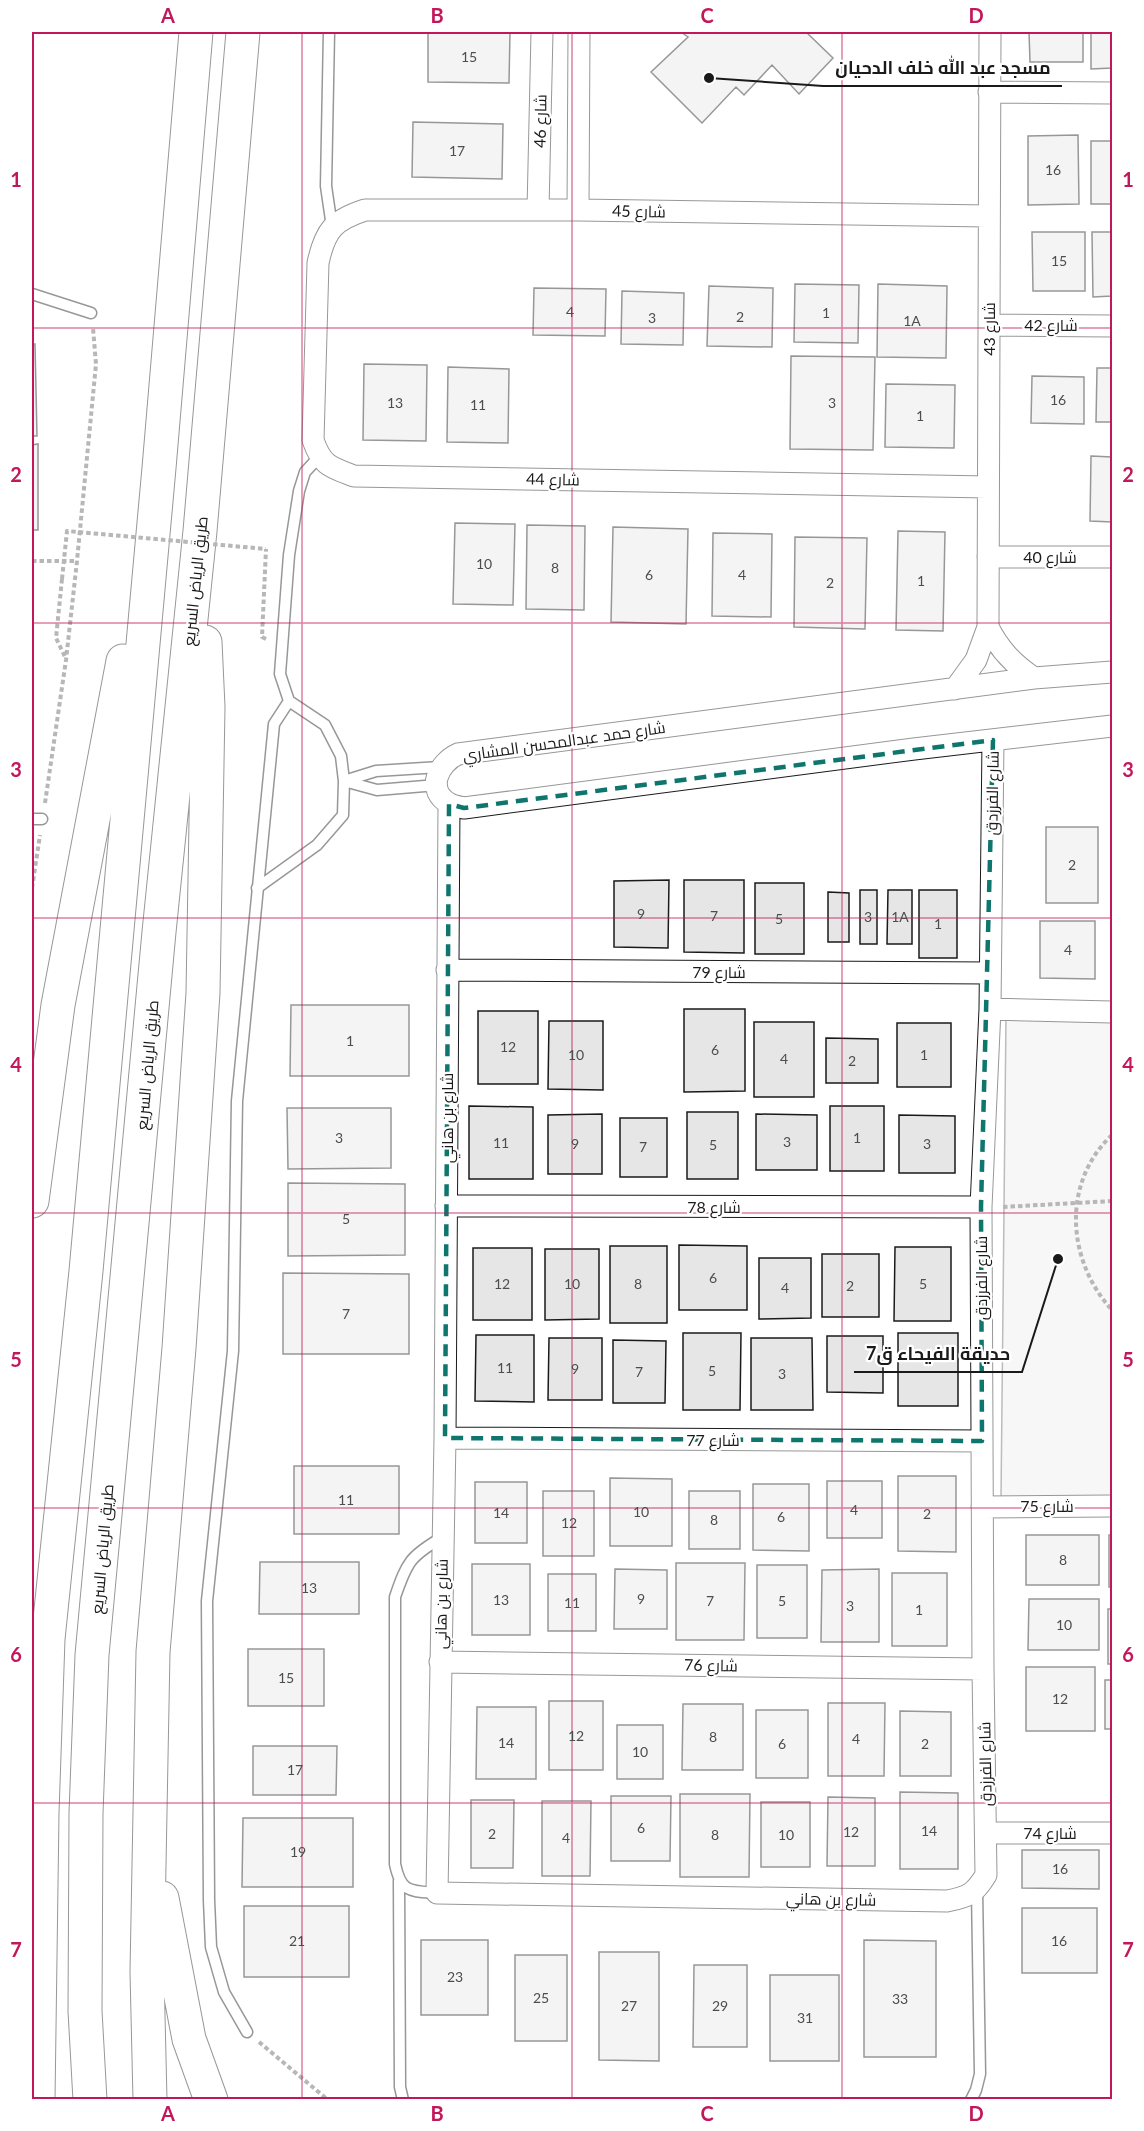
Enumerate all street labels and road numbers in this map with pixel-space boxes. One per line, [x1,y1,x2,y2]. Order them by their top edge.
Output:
street label: شارع 46 [530,94,552,148]
street label: شارع 45 [612,201,666,223]
street label: شارع 43 [979,302,1001,356]
street label: شارع 42 [1024,315,1078,337]
street label: شارع 44 [526,469,580,491]
street label: طريق الرياض السريع [178,515,214,647]
street label: شارع 40 [1023,547,1077,569]
street label: شارع حمد عبدالمحسن المشاري [461,717,667,769]
street label: شارع الفرزدق [981,751,1005,835]
street label: شارع 79 [692,962,746,984]
street label: طريق الرياض السريع [131,999,165,1131]
street label: شارع بن هاني [437,1073,461,1163]
street label: شارع 78 [687,1197,741,1219]
street label: شارع الفرزدق [971,1236,993,1320]
street label: شارع 77 [686,1430,740,1452]
street label: طريق الرياض السريع [86,1483,120,1615]
street label: شارع 75 [1020,1496,1074,1518]
street label: شارع بن هاني [430,1559,456,1649]
street label: شارع 76 [684,1655,738,1677]
street label: شارع الفرزدق [974,1722,998,1806]
street label: شارع 74 [1023,1823,1077,1845]
street label: شارع بن هاني [786,1888,876,1914]

